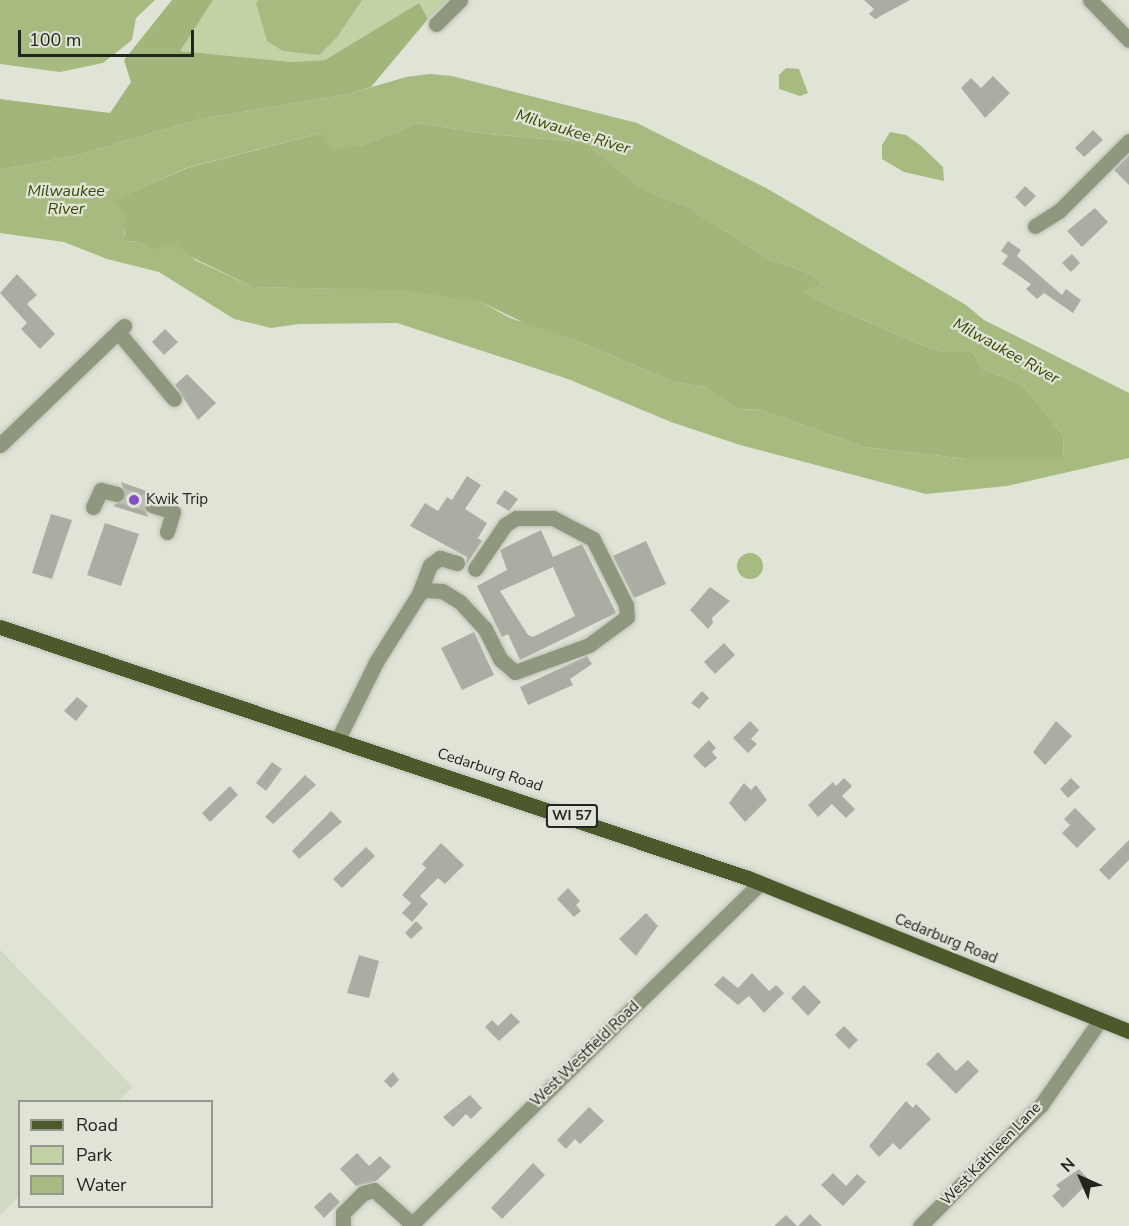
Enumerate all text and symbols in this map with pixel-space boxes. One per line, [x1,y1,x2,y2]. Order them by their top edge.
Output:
scale bar [21,18,196,56]
text: 100 m [29,28,81,52]
water label: Milwaukee River [514,106,632,158]
water label: Milwaukee River [27,181,105,219]
water label: Milwaukee River [950,314,1062,388]
place label: Kwik Trip [146,491,208,509]
marker: Kwik Trip [127,493,141,507]
street label: Cedarburg Road [435,745,545,795]
road number: WI 57 [545,805,599,827]
street label: Cedarburg Road [892,910,1000,968]
street label: West Westfield Road [527,997,643,1111]
street label: West Kathleen Lane [937,1099,1045,1209]
legend [18,1100,213,1208]
text: Road [76,1113,118,1137]
text: Park [76,1143,112,1167]
north arrow [1051,1148,1111,1208]
text: N [1056,1153,1080,1177]
text: Water [76,1173,127,1197]

